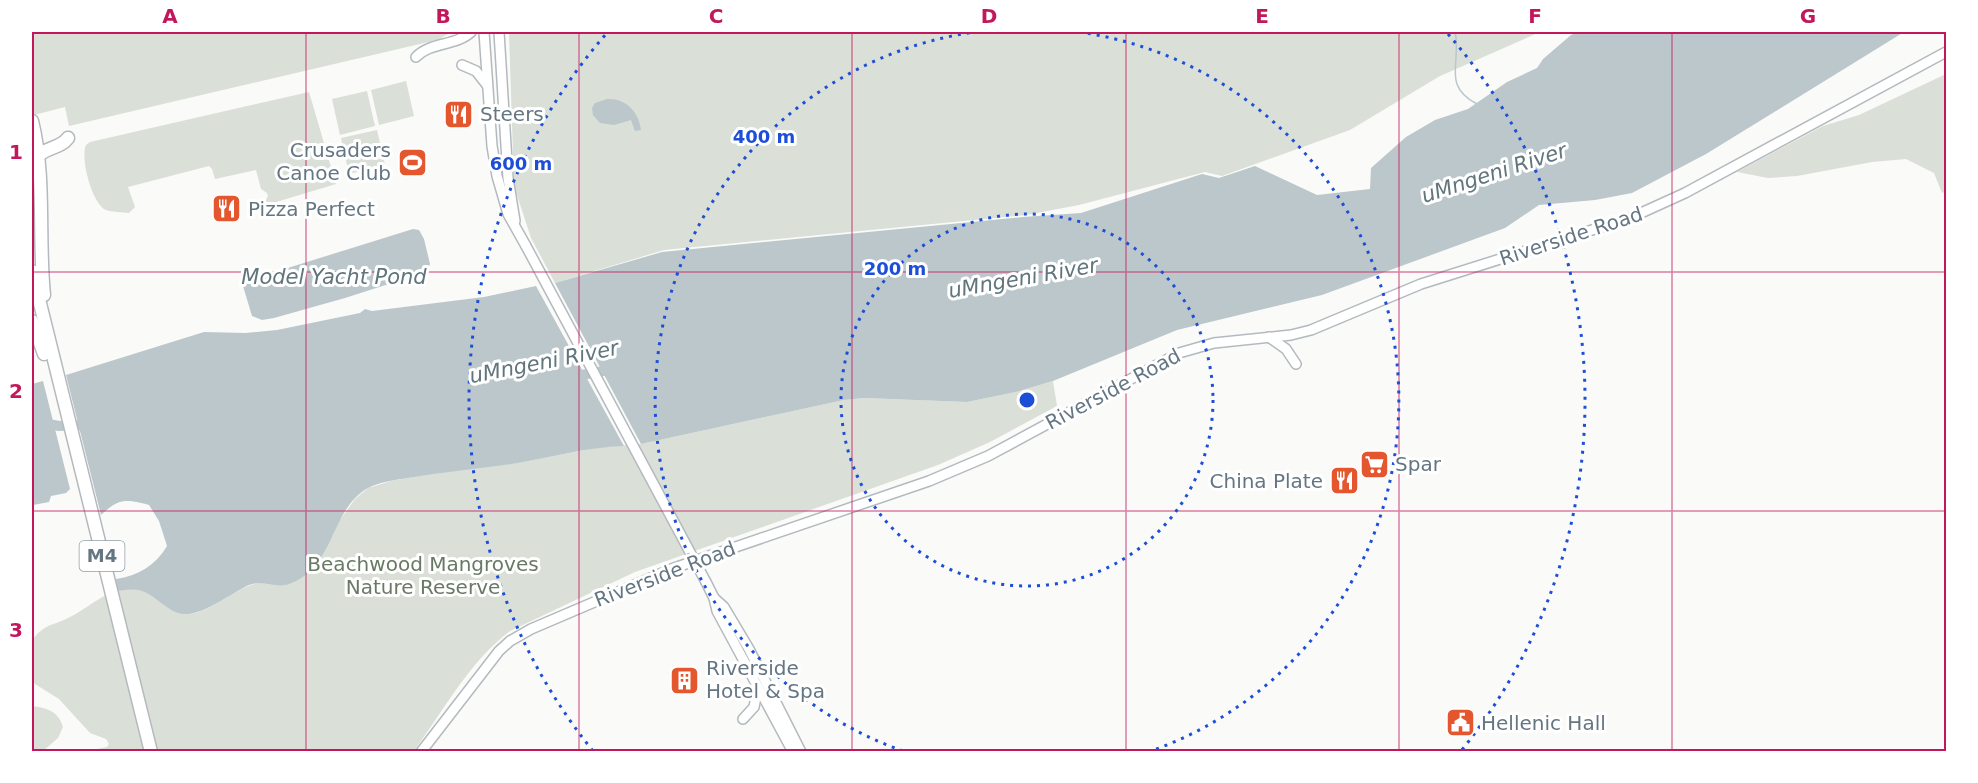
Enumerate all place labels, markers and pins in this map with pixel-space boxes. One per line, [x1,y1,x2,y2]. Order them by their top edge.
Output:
restaurant icon: Steers [443,98,475,130]
place label: Steers [480,102,544,126]
place label: Crusaders Canoe Club [276,138,391,185]
sports icon: Crusaders Canoe Club [396,146,428,178]
restaurant icon: Pizza Perfect [211,193,243,225]
place label: Pizza Perfect [248,197,375,221]
centre of rings [1017,390,1037,410]
supermarket icon: Spar [1358,448,1390,480]
place label: Spar [1395,452,1442,476]
restaurant icon: China Plate [1328,465,1360,497]
place label: China Plate [1209,469,1323,493]
place label: Riverside Hotel & Spa [706,656,825,703]
building icon: Riverside Hotel & Spa [669,664,701,696]
public building icon: Hellenic Hall [1444,707,1476,739]
place label: Hellenic Hall [1481,711,1606,735]

